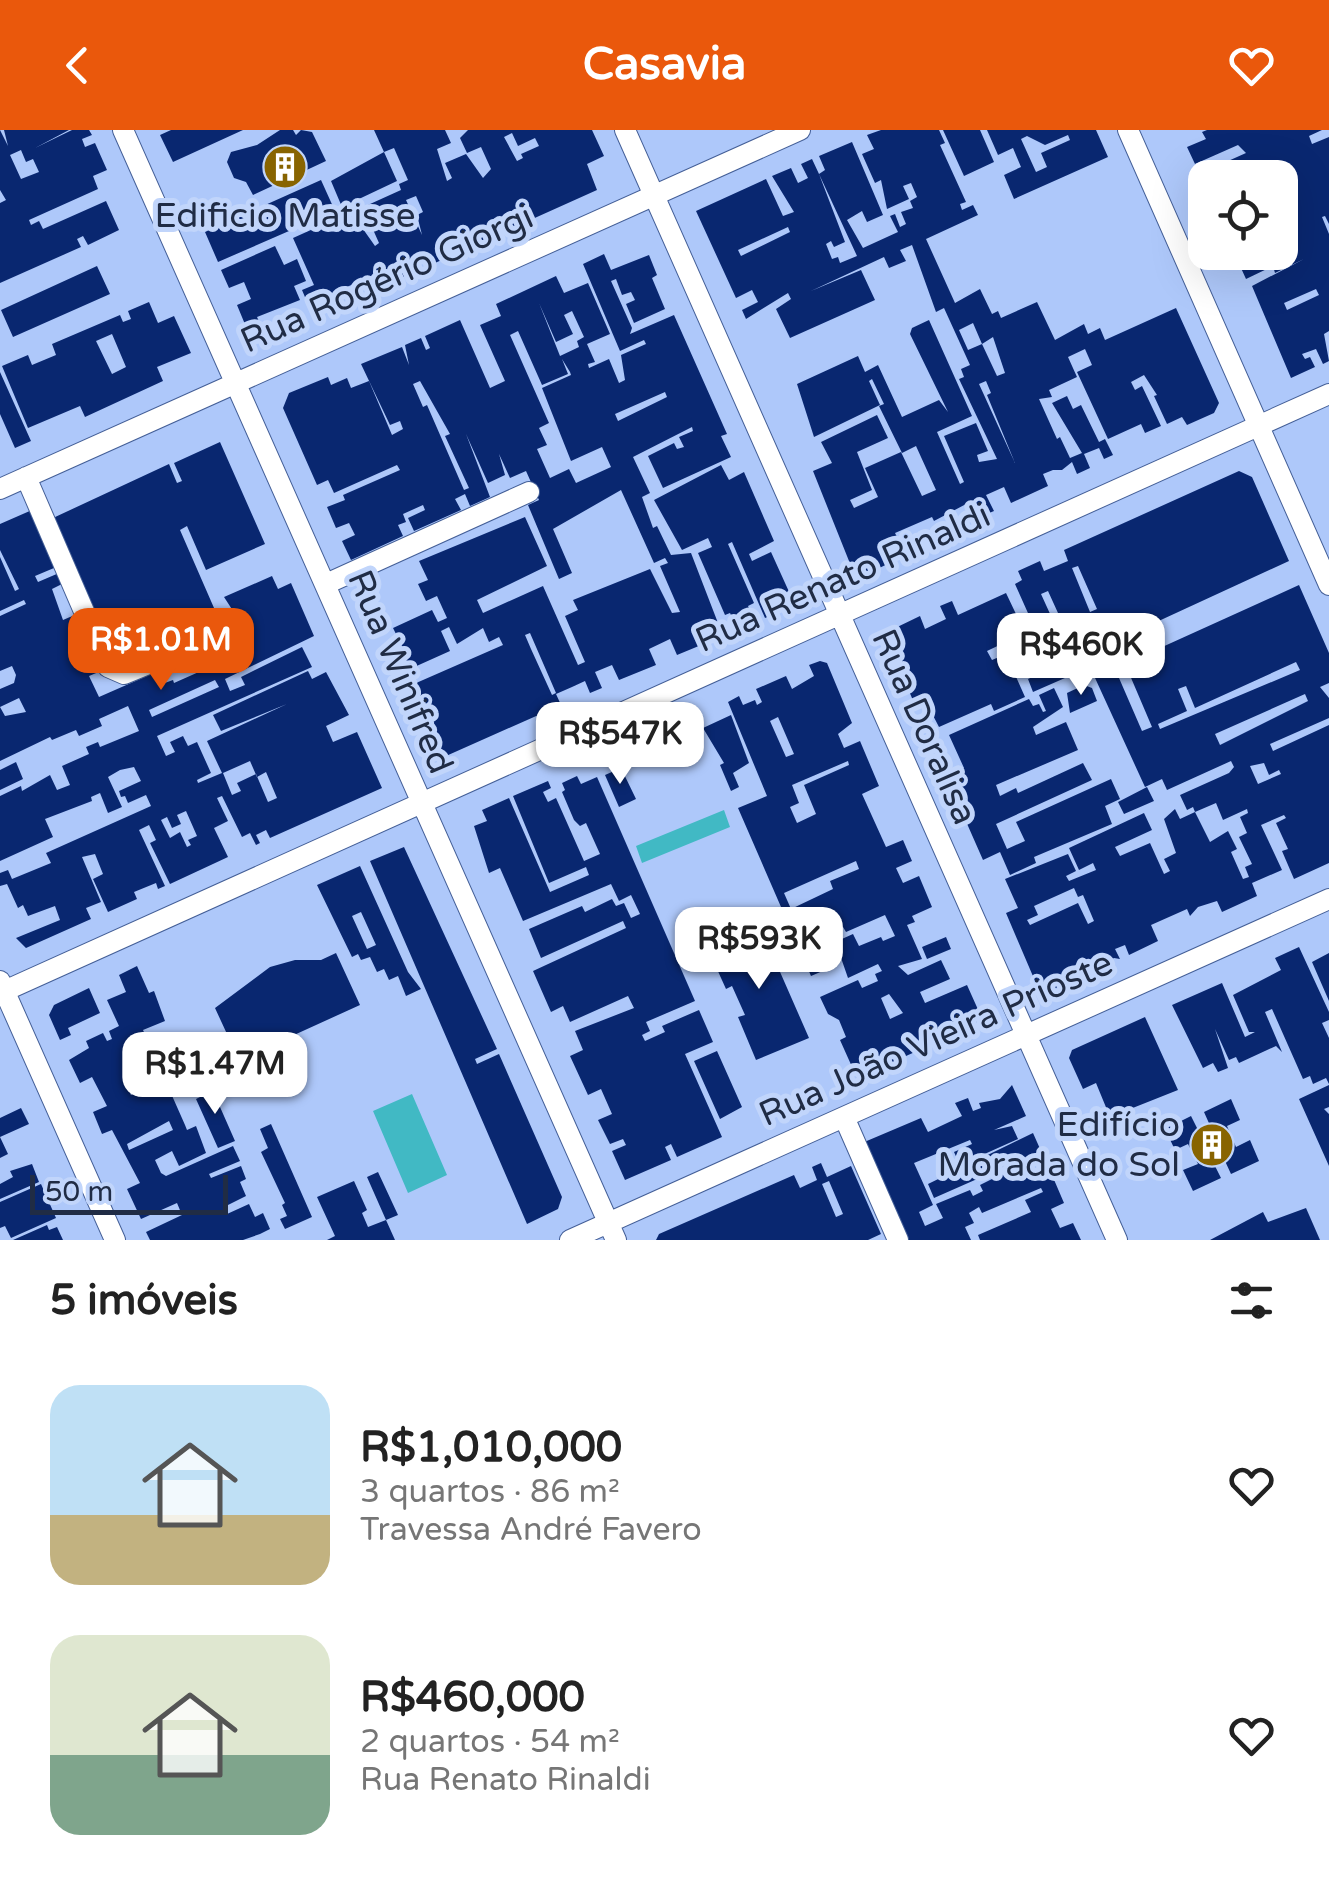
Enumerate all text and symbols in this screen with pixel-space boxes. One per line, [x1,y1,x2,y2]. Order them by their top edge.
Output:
icon: back [50,38,105,93]
text: Casavia [583,38,746,92]
icon: heart [1224,38,1279,93]
building icon: Edificio Matisse [262,144,308,190]
map controls [1188,160,1298,270]
button: locate [1188,160,1298,270]
place label: Edificio Matisse [154,195,416,237]
street label: Rua Rogério Giorgi [234,196,540,362]
street label: Rua Renato Rinaldi [689,494,997,662]
street label: Rua Winifred [338,564,462,780]
pin: R$1.01M [69,608,253,693]
pin: R$460K [1000,613,1162,698]
text: R$1.01M [90,621,232,659]
street label: Rua Doralisa [862,623,986,831]
text: R$460K [1019,626,1143,664]
pin: R$547K [539,702,701,787]
text: R$547K [558,715,682,753]
pin: R$593K [678,907,840,992]
text: R$593K [697,920,821,958]
street label: Rua João Vieira Prioste [753,942,1119,1136]
pin: R$1.47M [123,1032,307,1117]
text: R$1.47M [144,1045,286,1083]
place label: Edifício Morada do Sol [937,1104,1180,1186]
building icon: Edifício Morada do Sol [1189,1122,1235,1168]
scale bar [30,1170,228,1214]
text: 50 m [45,1175,113,1209]
icon: filters [1224,1273,1279,1328]
text: 5 imóveis [50,1275,238,1326]
text: R$1,010,000 [360,1422,622,1473]
icon: home [130,1425,250,1545]
icon: heart [1224,1458,1279,1513]
text: 3 quartos · 86 m² [360,1473,620,1511]
text: Travessa André Favero [360,1511,702,1549]
text: R$460,000 [360,1672,585,1723]
icon: home [130,1675,250,1795]
icon: heart [1224,1708,1279,1763]
text: 2 quartos · 54 m² [360,1723,620,1761]
text: Rua Renato Rinaldi [360,1761,651,1799]

